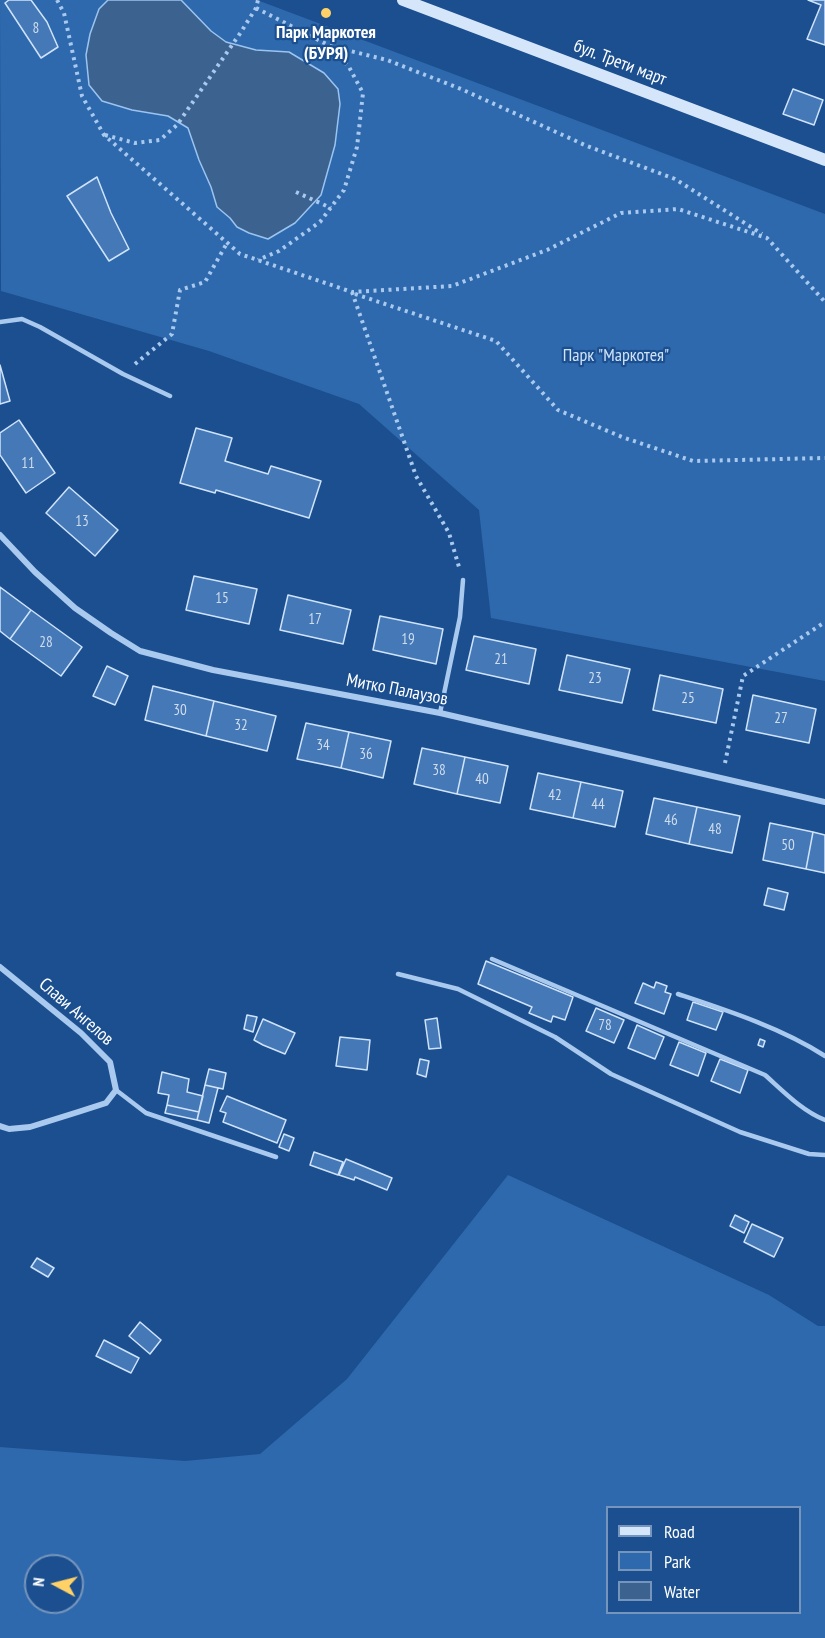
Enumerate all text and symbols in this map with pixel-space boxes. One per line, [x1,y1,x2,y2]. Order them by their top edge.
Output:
marker: Парк Маркотея (БУРЯ) [319,6,333,20]
house number: 8 [33,20,39,38]
place label: Парк Маркотея (БУРЯ) [276,22,376,64]
street label: бул. Трети март [571,35,669,91]
park label: Парк "Маркотея" [563,345,669,367]
house number: 11 [21,455,35,473]
house number: 13 [75,513,89,531]
house number: 15 [215,590,229,608]
house number: 17 [308,611,322,629]
house number: 19 [401,631,415,649]
house number: 28 [39,634,53,652]
house number: 21 [494,651,508,669]
street label: Митко Палаузов [344,670,450,710]
house number: 23 [588,670,602,688]
house number: 25 [681,690,695,708]
house number: 30 [173,702,187,720]
house number: 27 [774,710,788,728]
house number: 32 [234,717,248,735]
house number: 34 [316,737,330,755]
house number: 36 [359,746,373,764]
house number: 38 [432,762,446,780]
house number: 40 [475,771,489,789]
house number: 42 [548,787,562,805]
house number: 44 [591,796,605,814]
house number: 46 [664,812,678,830]
house number: 48 [708,821,722,839]
house number: 50 [781,837,795,855]
street label: Слави Ангелов [34,974,118,1050]
house number: 78 [598,1017,612,1035]
legend [606,1506,801,1614]
text: Road [664,1520,695,1543]
text: Park [664,1550,691,1573]
north arrow [24,1554,84,1614]
text: N [28,1577,49,1588]
text: Water [664,1580,700,1603]

